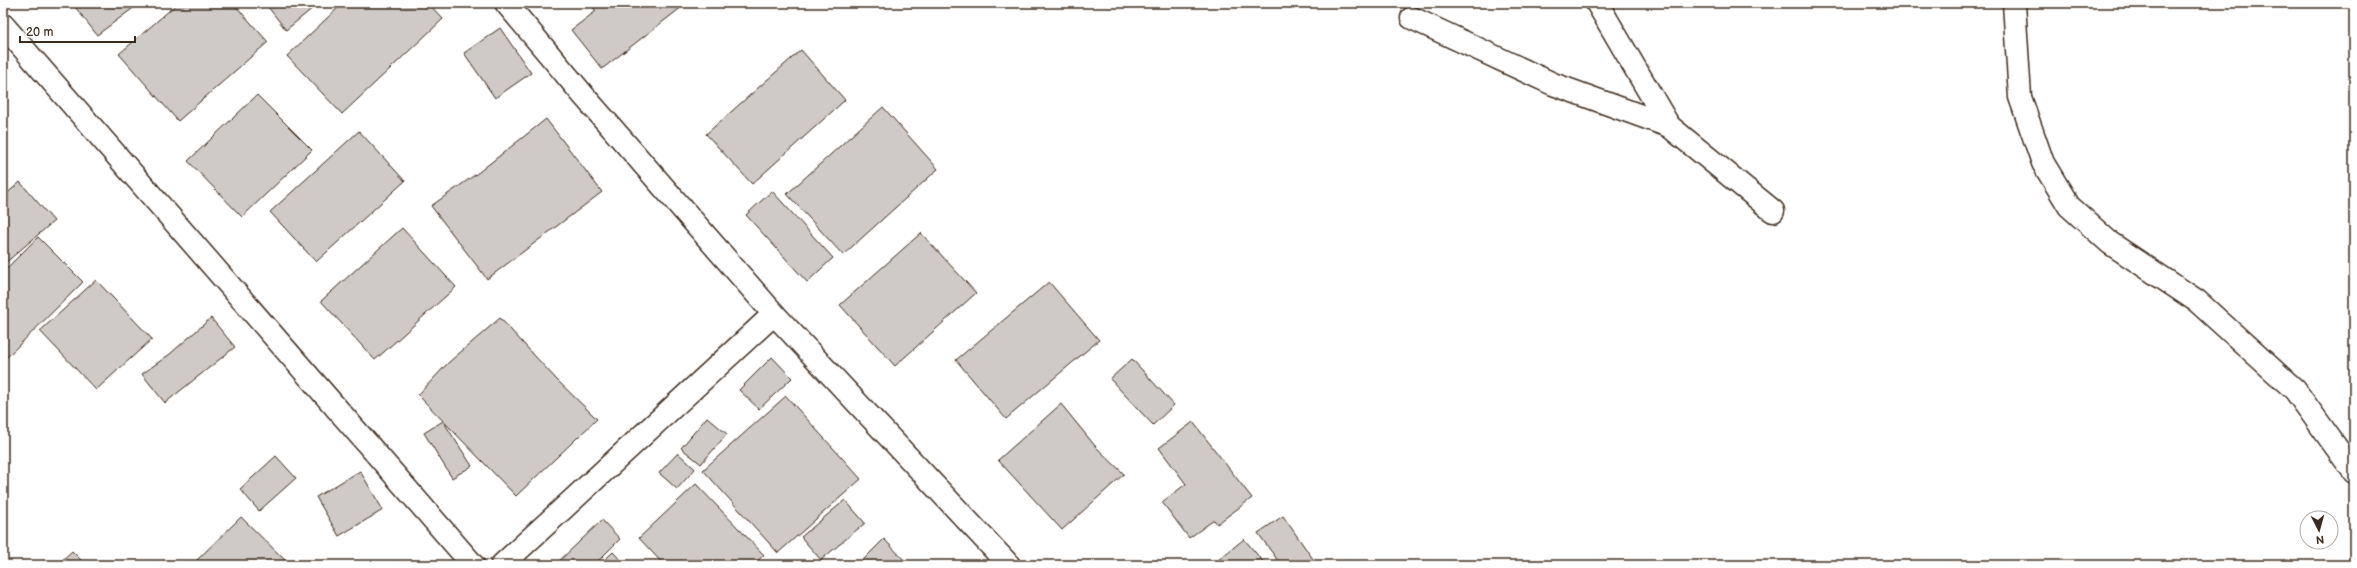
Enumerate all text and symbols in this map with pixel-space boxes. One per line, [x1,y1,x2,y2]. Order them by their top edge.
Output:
scale bar [20,18,135,44]
text: 20 m [26,25,53,40]
north arrow [2299,510,2339,550]
text: N [2315,533,2325,546]

